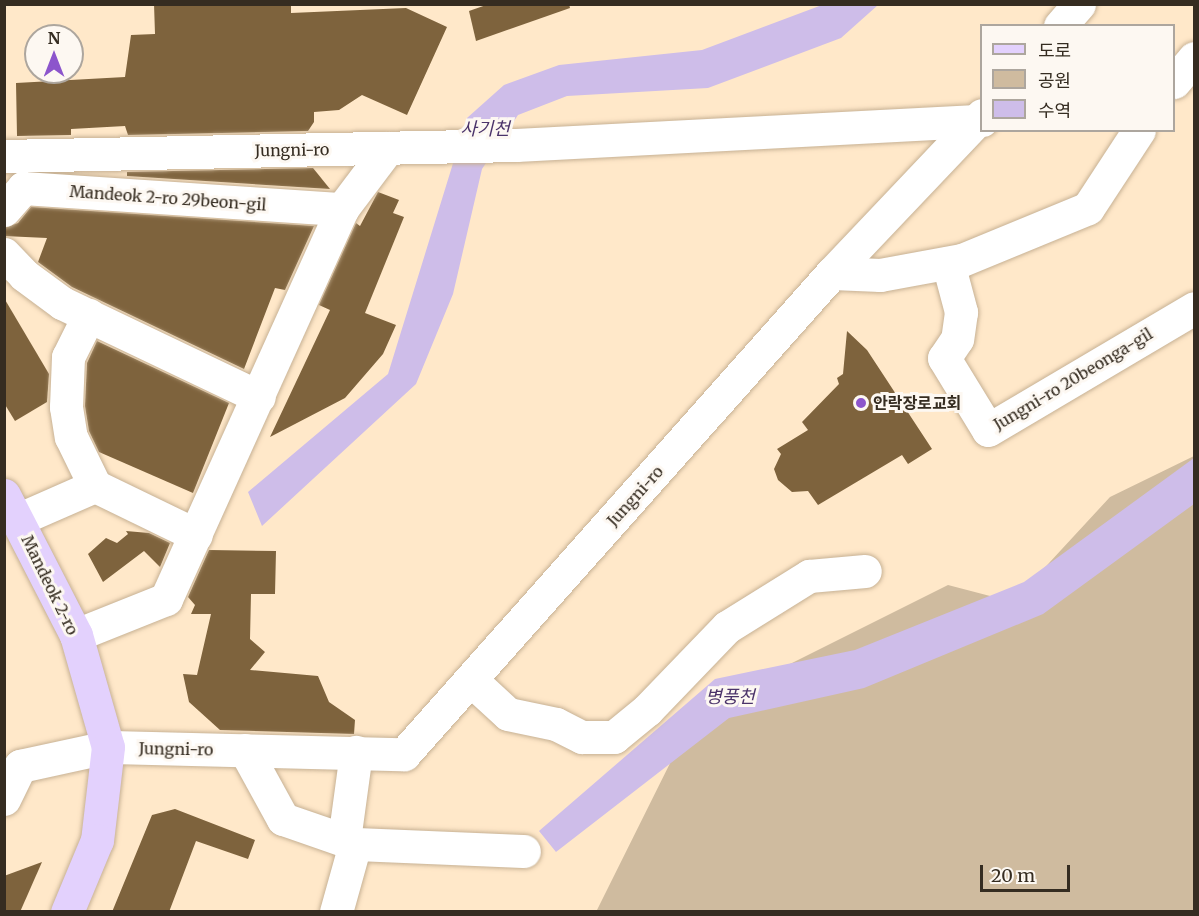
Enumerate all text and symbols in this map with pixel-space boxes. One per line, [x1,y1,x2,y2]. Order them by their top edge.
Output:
north arrow [24,24,84,84]
legend [980,24,1175,132]
text: N [48,28,60,48]
text: 도로 [1038,39,1071,62]
text: 공원 [1038,69,1071,92]
text: 수역 [1038,99,1071,122]
water label: 사기천 [460,118,510,140]
street label: Jungni-ro [255,140,329,160]
street label: Mandeok 2-ro 29beon-gil [69,182,267,214]
street label: Jungni-ro 20beonga-gil [990,324,1156,434]
place label: 안락장로교회 [873,393,961,413]
marker: 안락장로교회 [854,396,868,410]
street label: Jungni-ro [603,462,667,530]
street label: Mandeok 2-ro [18,532,82,638]
water label: 병풍천 [705,686,755,708]
street label: Jungni-ro [139,739,213,759]
scale bar [983,853,1073,891]
text: 20 m [991,864,1035,887]

